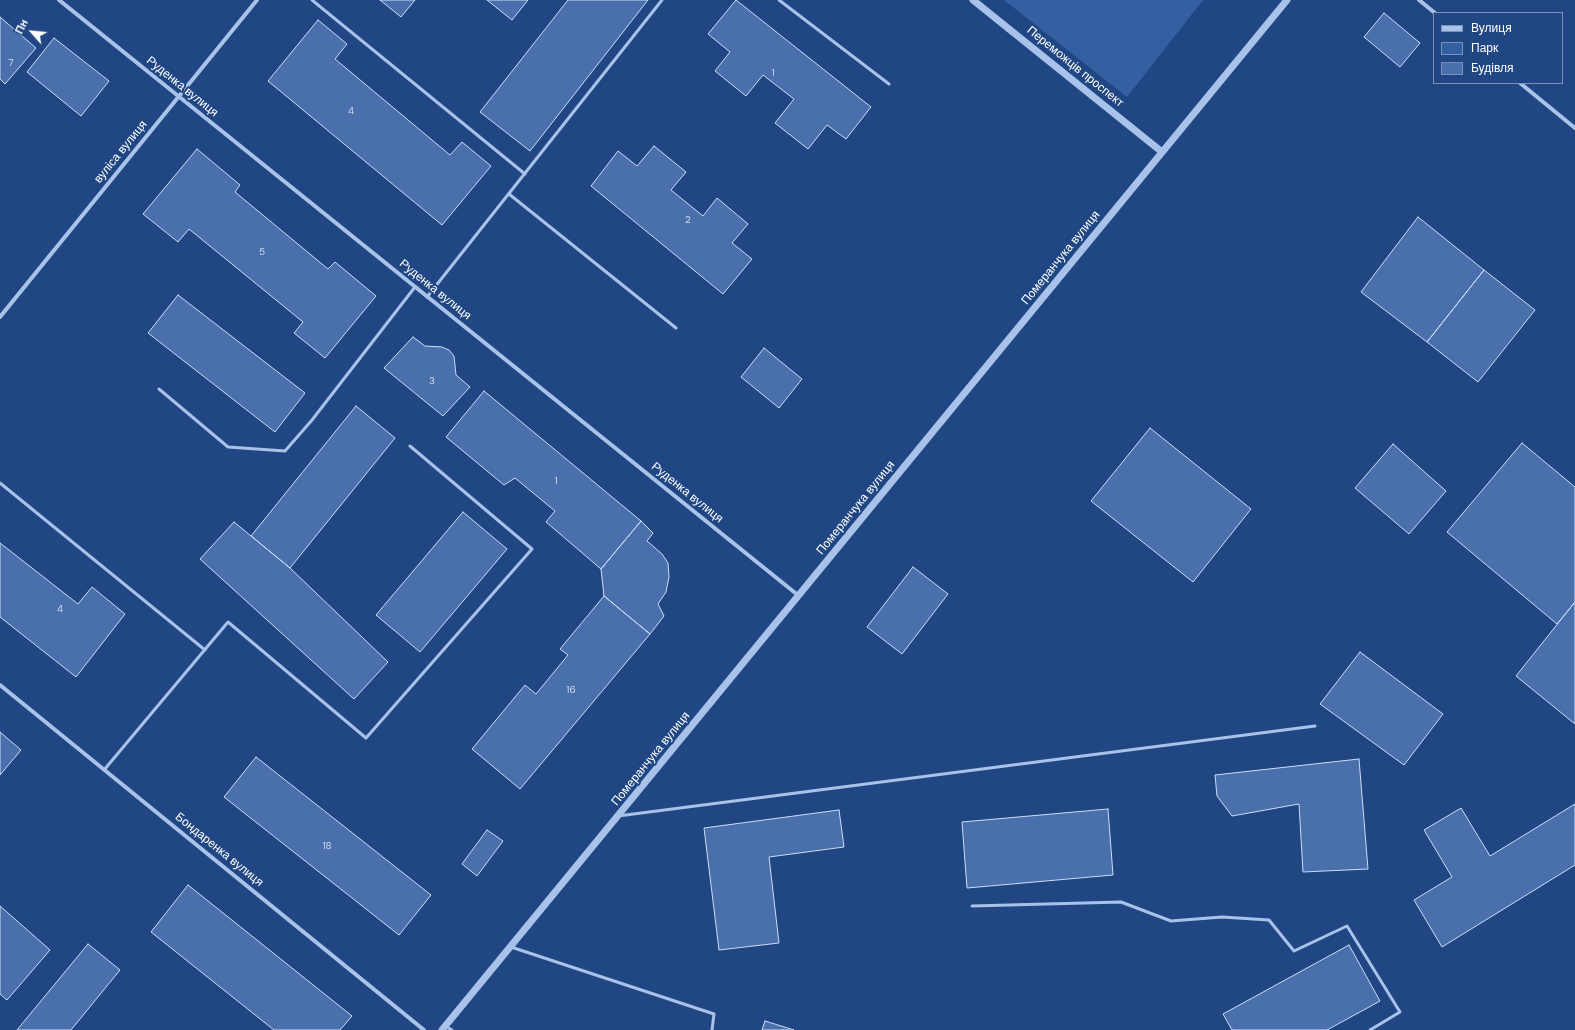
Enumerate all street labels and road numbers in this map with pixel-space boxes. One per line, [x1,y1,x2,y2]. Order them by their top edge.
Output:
street label: Переможців проспект [1024,23,1126,111]
street label: Руденка вулиця [143,54,221,120]
street label: вуліса вулиця [91,118,151,186]
street label: Померанчука вулиця [1019,208,1103,308]
street label: Руденка вулиця [396,257,474,323]
street label: Померанчука вулиця [814,458,898,558]
street label: Руденка вулиця [648,460,726,526]
street label: Померанчука вулиця [609,709,693,809]
street label: Бондаренка вулиця [172,810,266,890]

